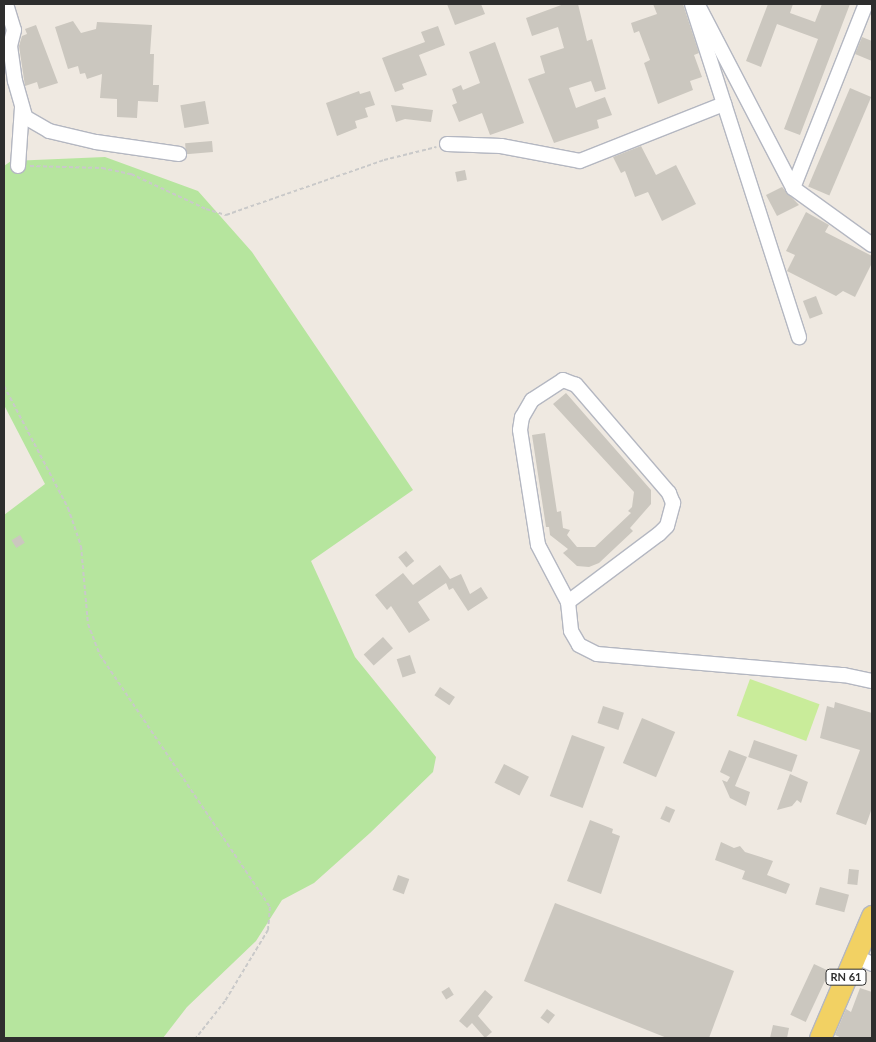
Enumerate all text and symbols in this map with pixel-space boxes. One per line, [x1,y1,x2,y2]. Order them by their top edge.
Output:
road number: RN 61 [825,969,867,986]

